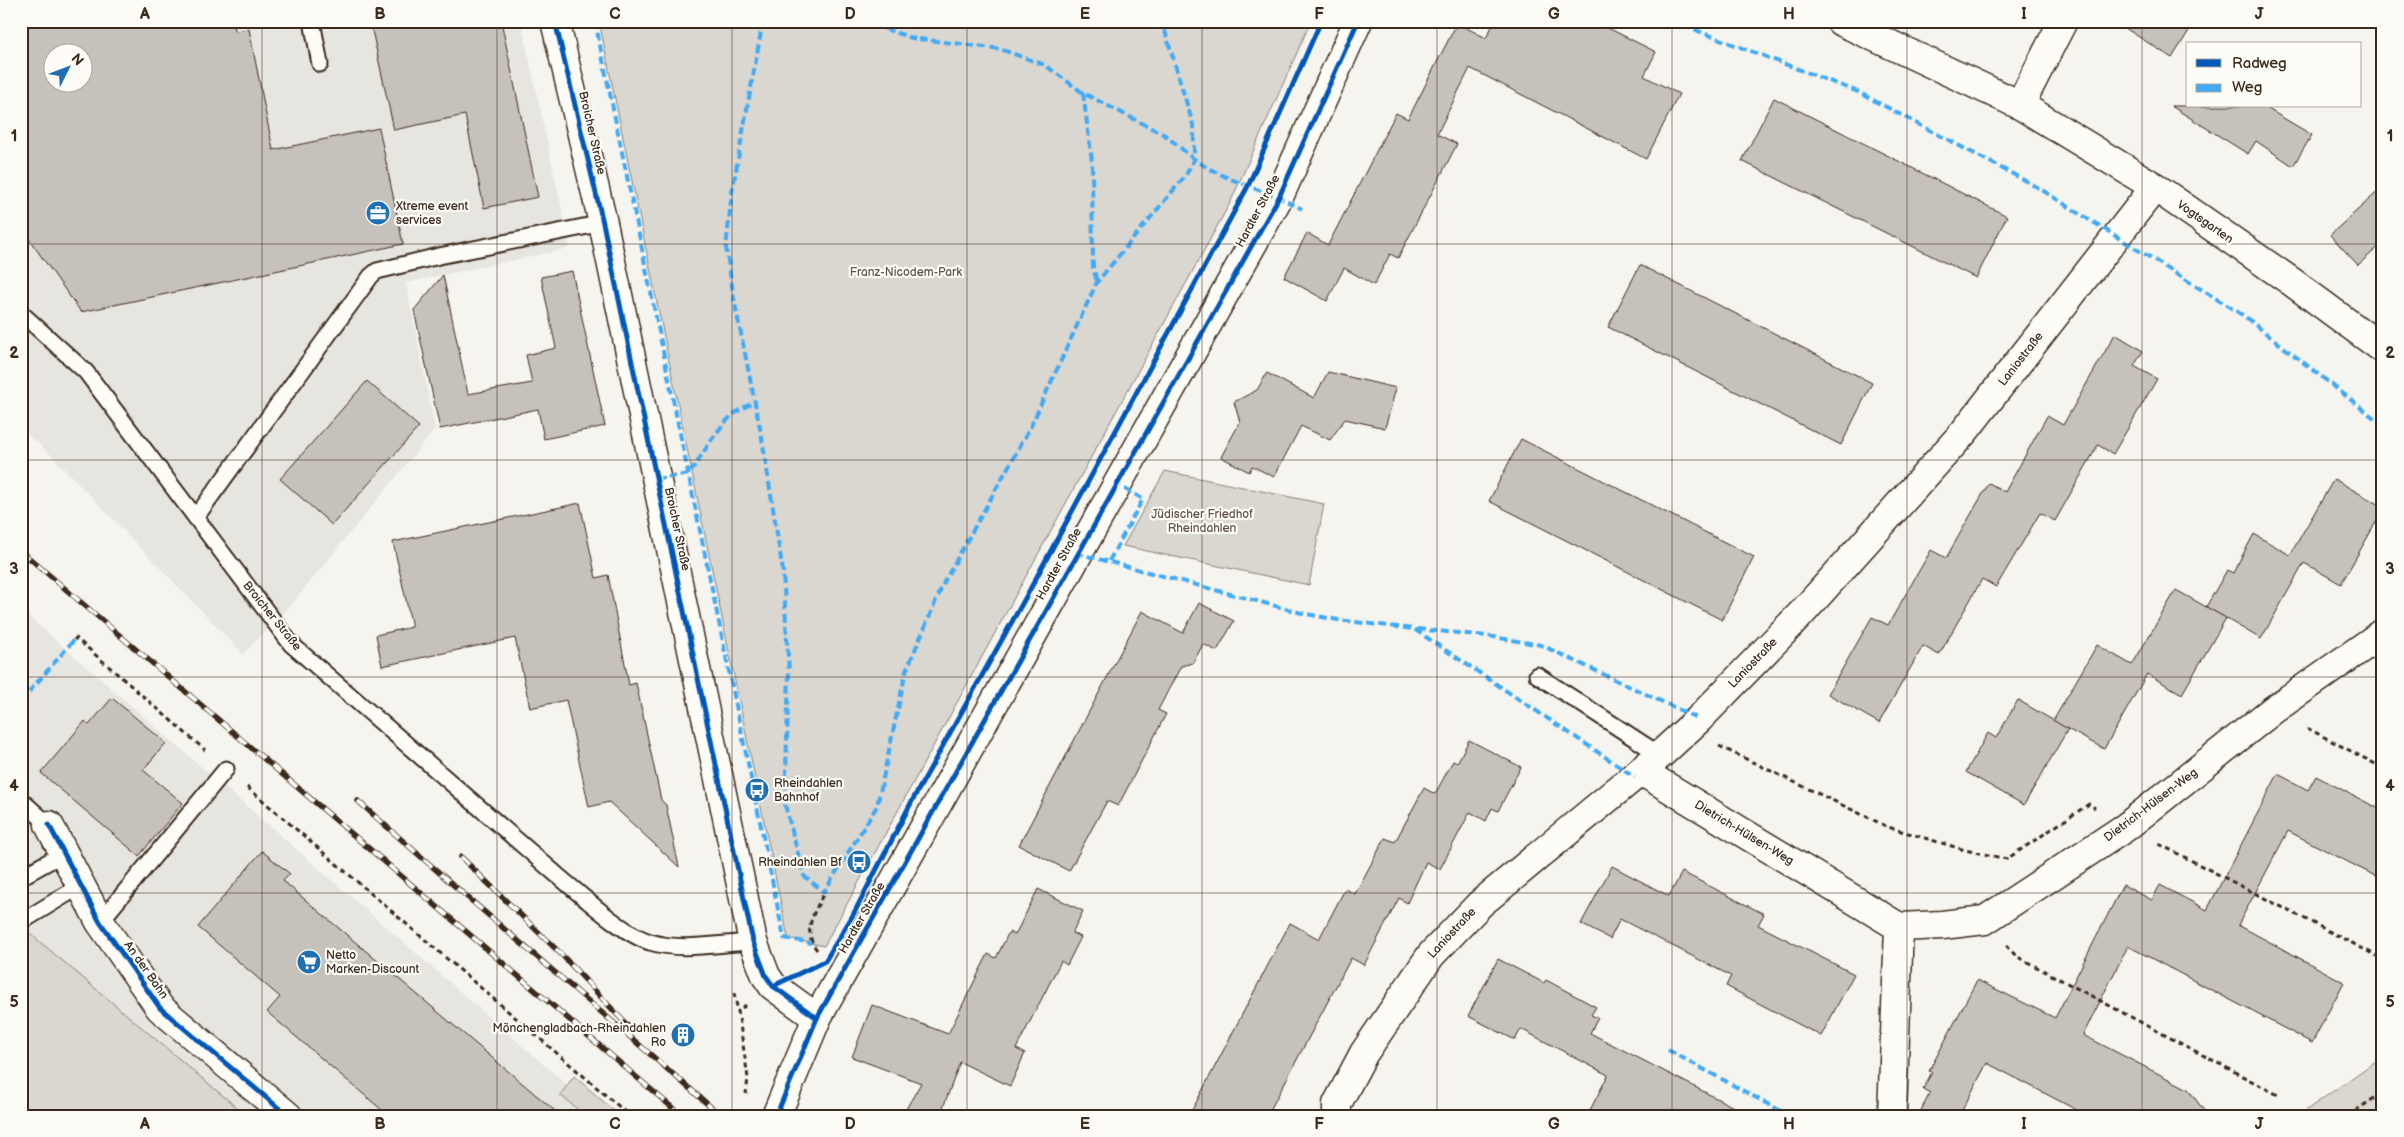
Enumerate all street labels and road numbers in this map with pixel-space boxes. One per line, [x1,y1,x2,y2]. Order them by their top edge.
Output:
street label: Broicher Straße [575,90,609,176]
street label: Hardter Straße [1233,172,1283,250]
street label: Vogtsgarten [2174,197,2236,247]
street label: Laniostraße [1995,329,2047,389]
street label: Broicher Straße [661,486,693,572]
street label: Hardter Straße [1033,525,1085,603]
street label: Broicher Straße [239,578,305,654]
street label: Laniostraße [1725,635,1781,691]
street label: Dietrich-Hülsen-Weg [2101,765,2201,845]
street label: Dietrich-Hülsen-Weg [1692,797,1796,869]
street label: Hardter Straße [836,880,888,956]
street label: Laniostraße [1425,904,1479,962]
street label: An der Bahn [121,938,172,1002]

